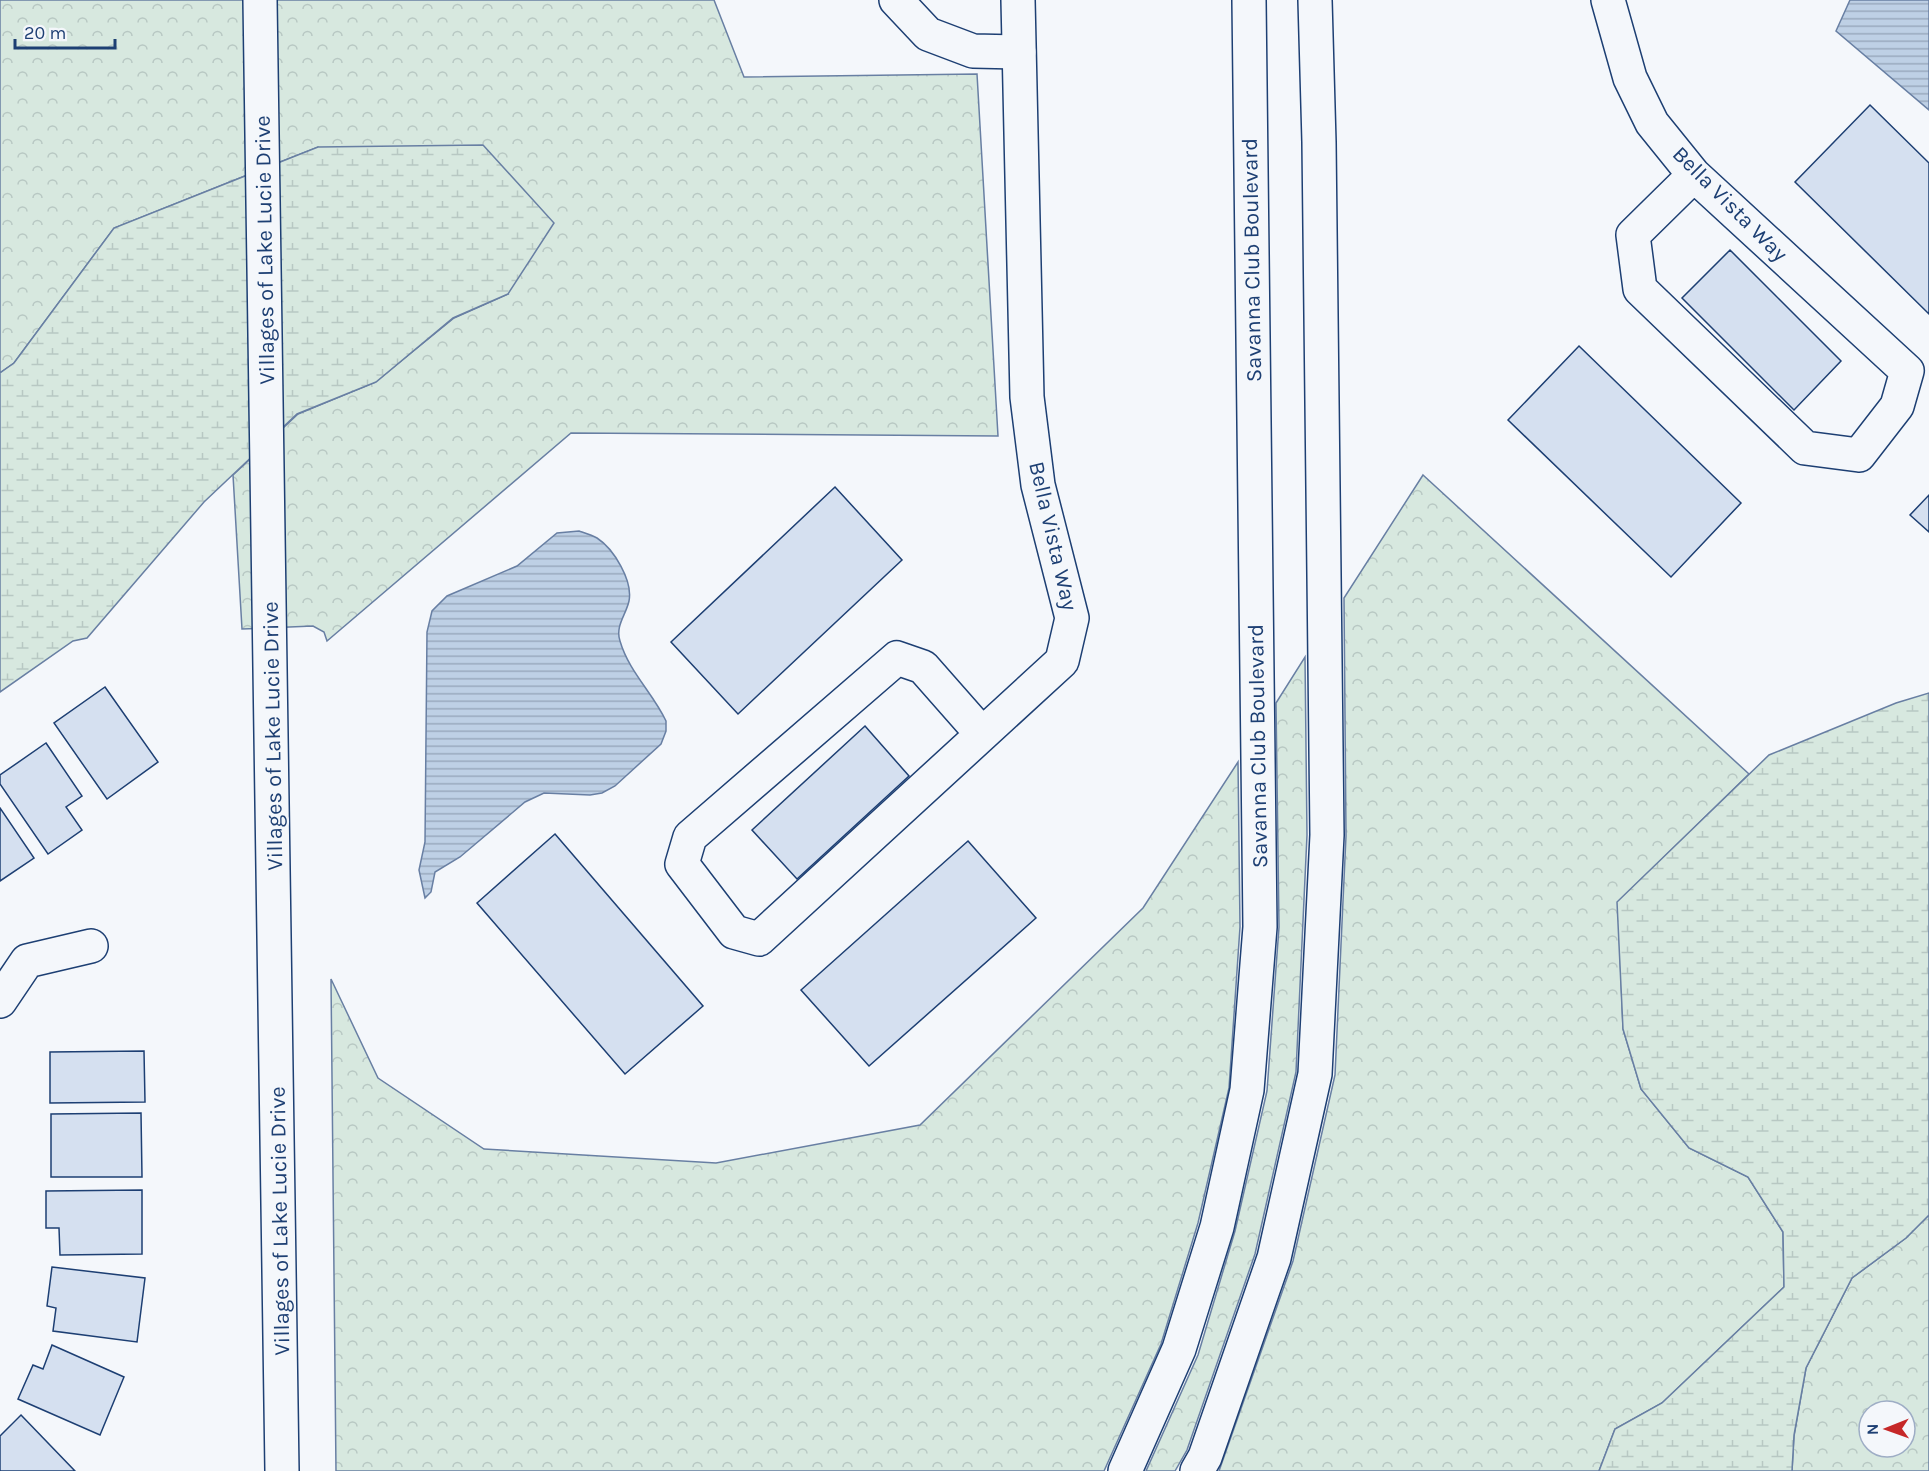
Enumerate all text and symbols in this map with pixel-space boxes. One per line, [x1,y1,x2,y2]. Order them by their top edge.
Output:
scale bar [15,12,116,50]
text: 20 m [24,22,66,44]
street label: Villages of Lake Lucie Drive [250,115,280,385]
street label: Savanna Club Boulevard [1237,138,1267,382]
street label: Bella Vista Way [1667,141,1793,267]
street label: Bella Vista Way [1023,459,1083,613]
street label: Villages of Lake Lucie Drive [258,601,288,871]
street label: Savanna Club Boulevard [1243,624,1273,868]
street label: Villages of Lake Lucie Drive [265,1086,295,1356]
north arrow [1857,1399,1917,1459]
text: N [1863,1423,1882,1435]

